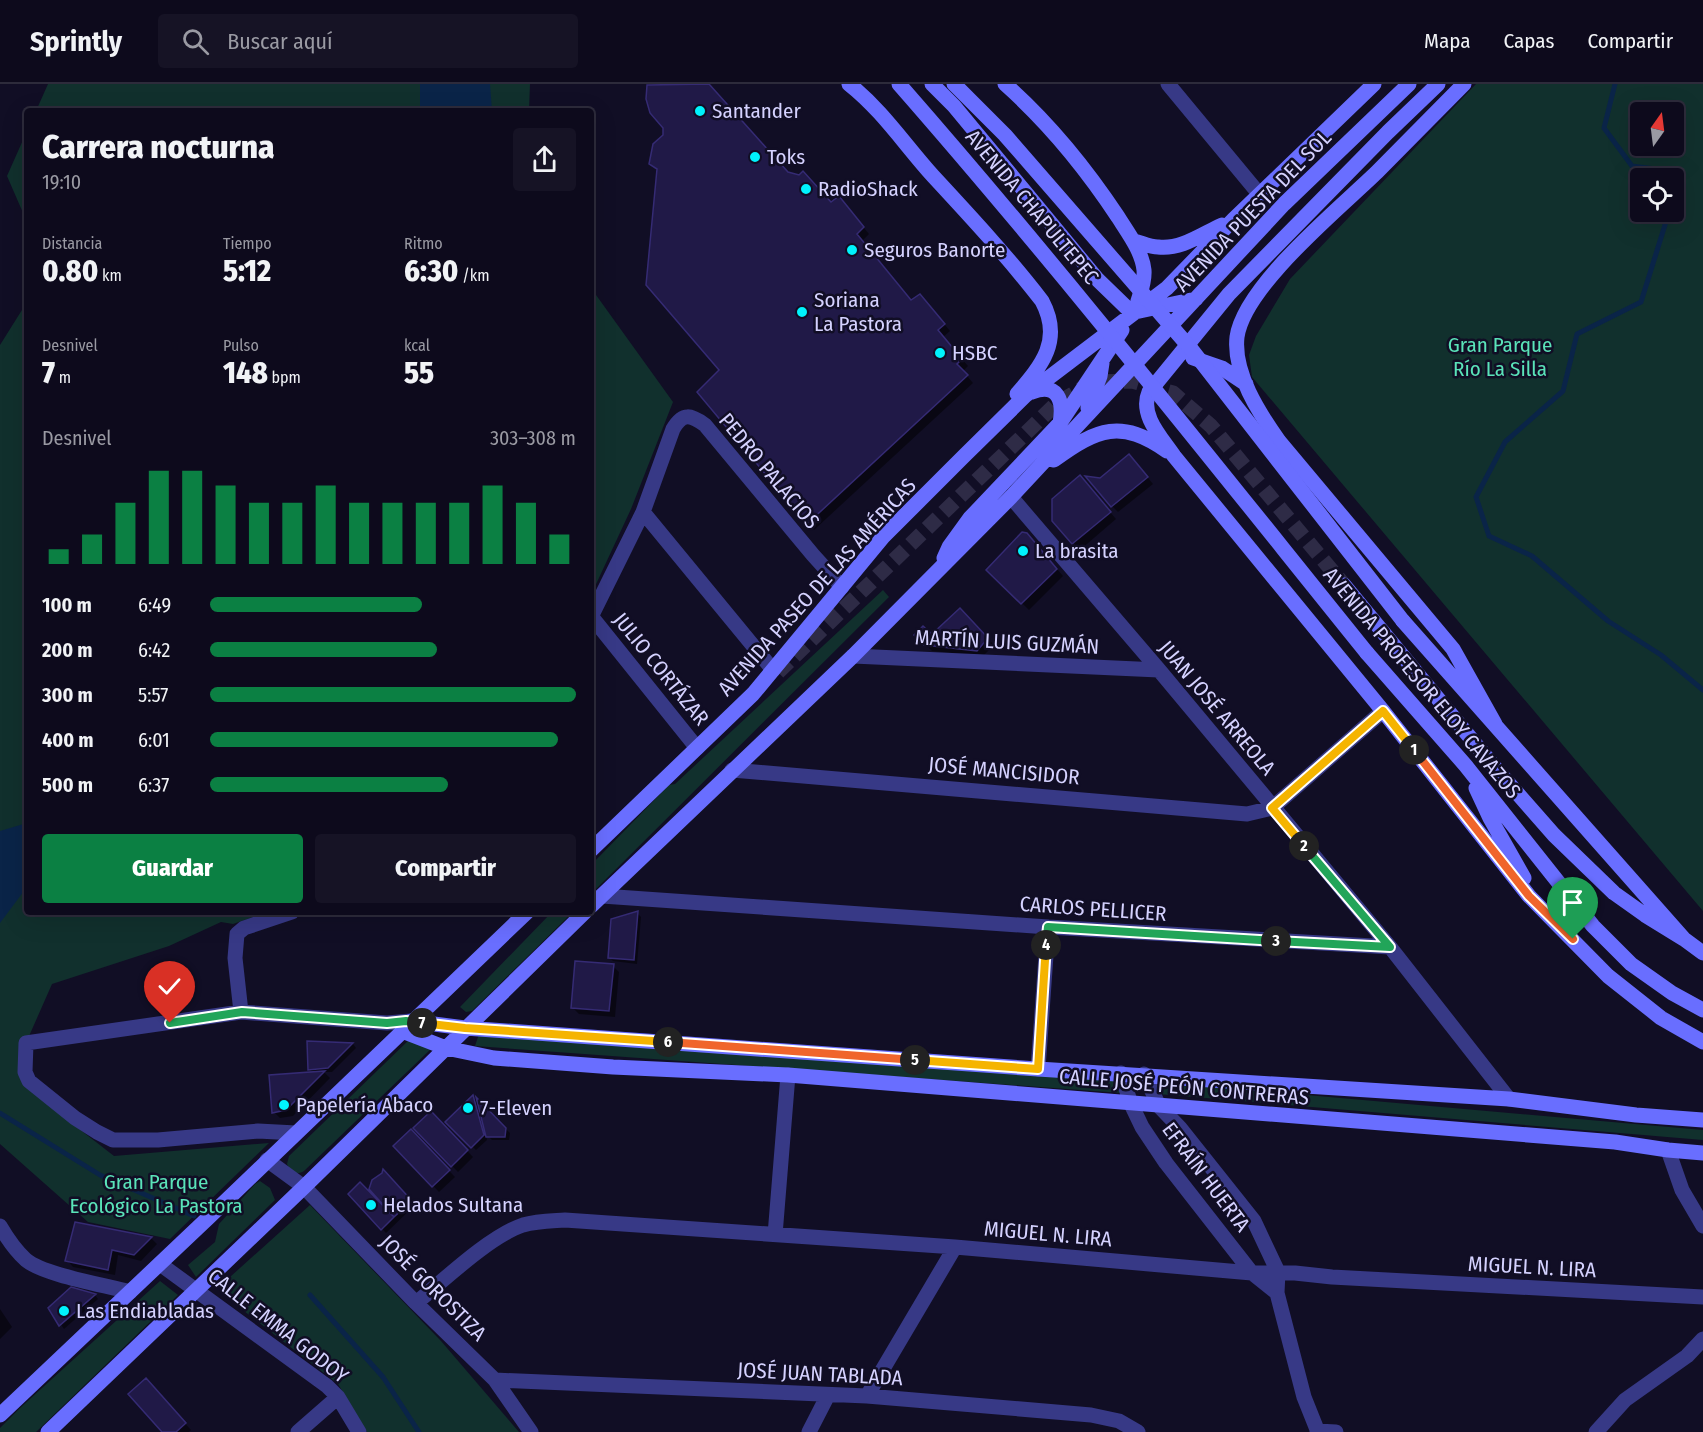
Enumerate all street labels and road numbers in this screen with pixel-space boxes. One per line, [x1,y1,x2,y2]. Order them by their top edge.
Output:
street label: AVENIDA CHAPULTEPEC [960,124,1104,290]
street label: AVENIDA PUESTA DEL SOL [1169,124,1337,297]
street label: PEDRO PALACIOS [713,408,825,534]
street label: AVENIDA PASEO DE LAS AMÉRICAS [712,473,922,701]
street label: AVENIDA PROFESOR ELOY CAVAZOS [1318,562,1526,804]
street label: JULIO CORTÁZAR [608,607,715,731]
street label: MARTÍN LUIS GUZMÁN [914,624,1100,660]
street label: JUAN JOSÉ ARREOLA [1153,635,1281,781]
street label: JOSÉ MANCISIDOR [927,751,1081,791]
street label: CARLOS PELLICER [1019,891,1168,927]
street label: CALLE JOSÉ PEÓN CONTRERAS [1058,1063,1310,1111]
street label: EFRAÍN HUERTA [1156,1117,1256,1237]
street label: MIGUEL N. LIRA [983,1215,1113,1253]
street label: JOSÉ GOROSTIZA [374,1229,492,1347]
street label: MIGUEL N. LIRA [1467,1251,1597,1283]
street label: CALLE EMMA GODOY [203,1263,354,1389]
street label: JOSÉ JUAN TABLADA [737,1357,903,1391]

